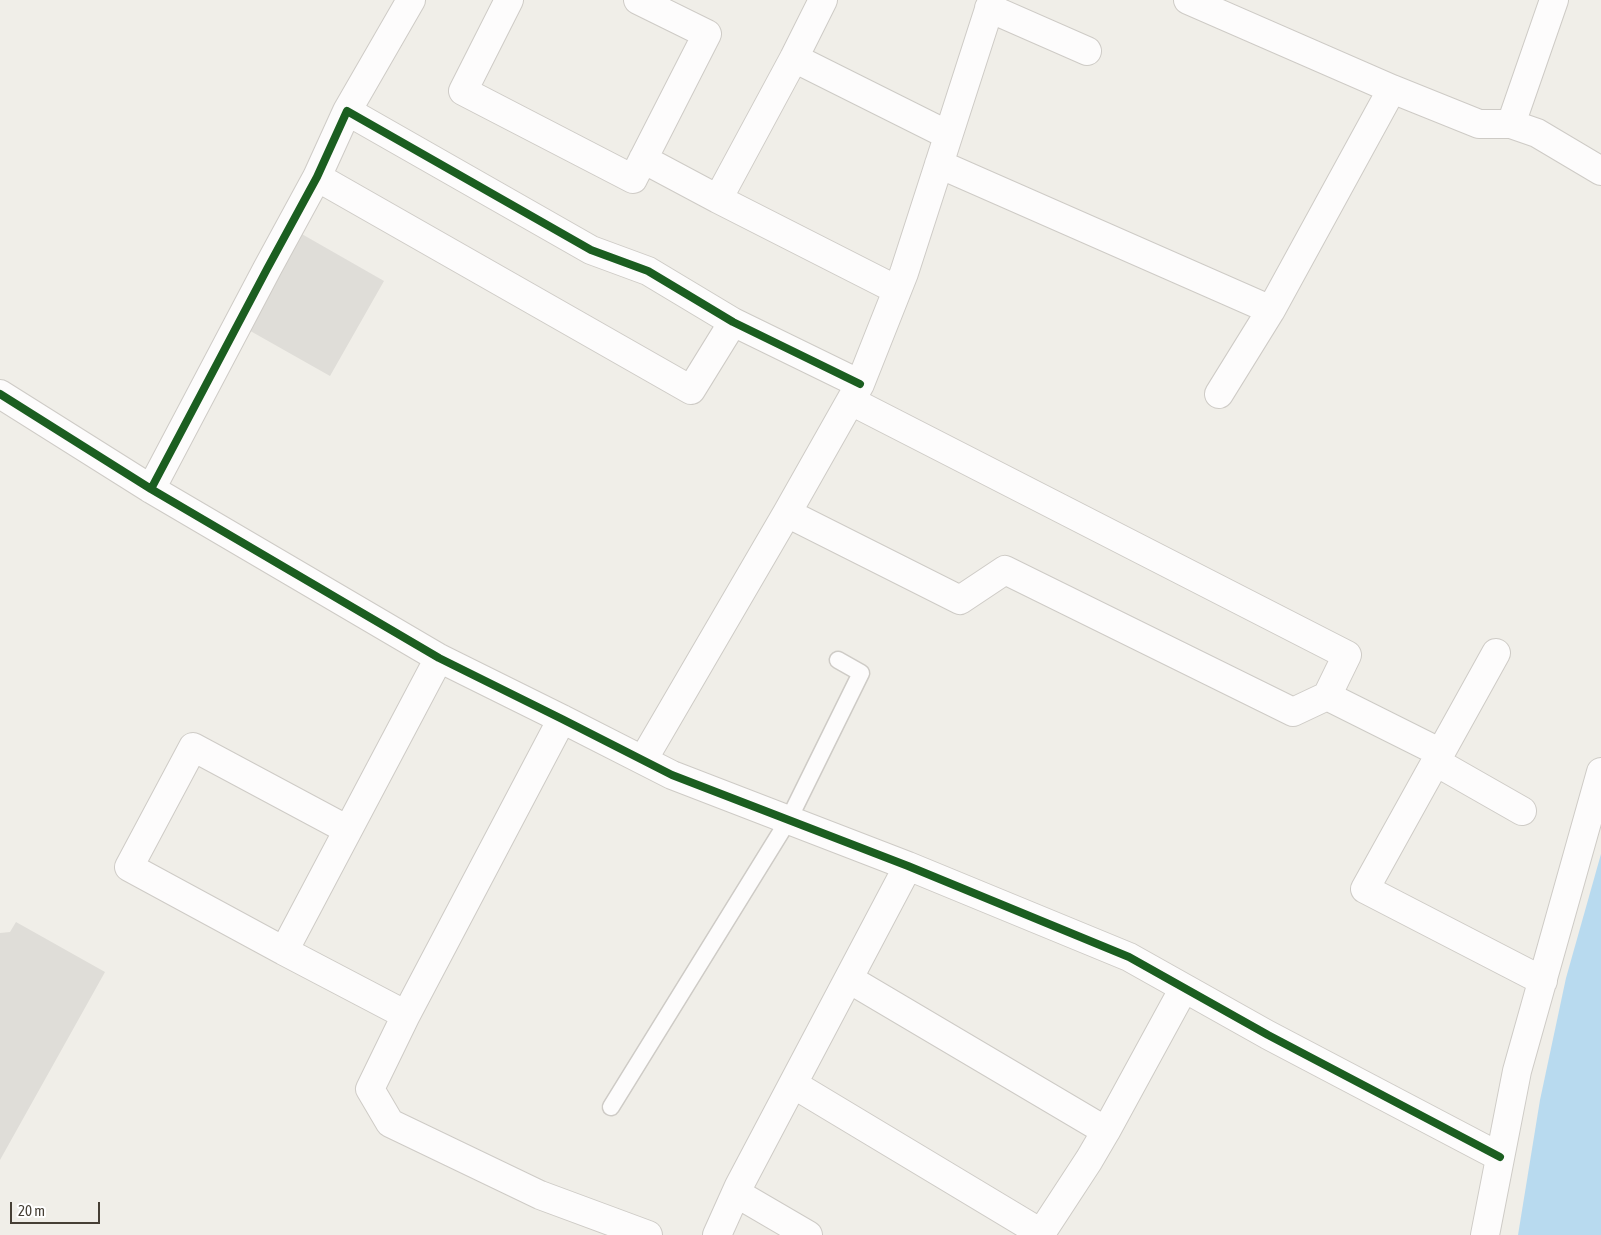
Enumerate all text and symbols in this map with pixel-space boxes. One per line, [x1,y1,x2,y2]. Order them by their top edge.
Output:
scale bar [12,1192,102,1224]
text: 20 m [18,1202,45,1219]

